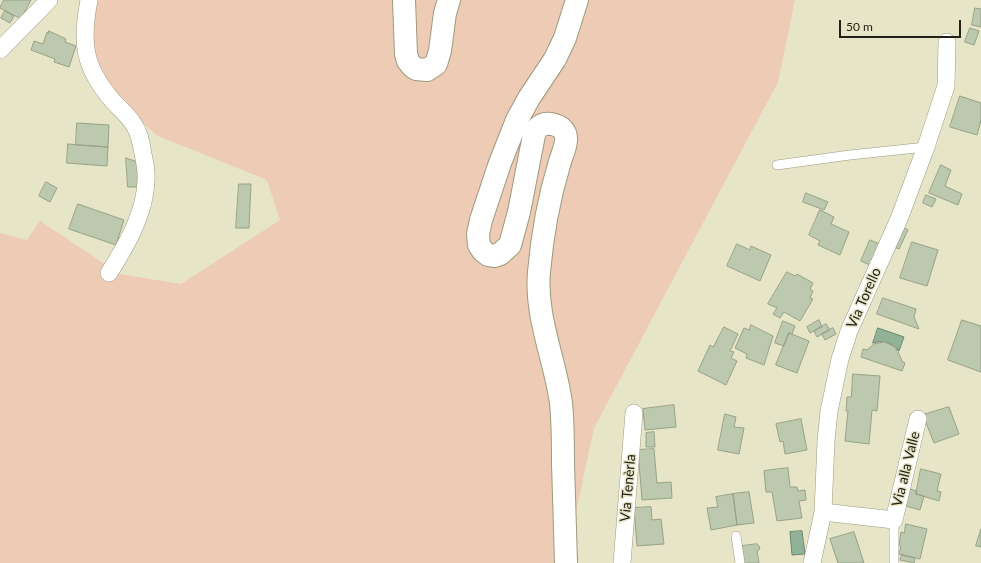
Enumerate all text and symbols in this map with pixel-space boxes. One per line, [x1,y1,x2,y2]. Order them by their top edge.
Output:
scale bar [841,12,963,38]
text: 50 m [846,19,873,34]
street label: Via Torello [843,265,885,331]
street label: Via alla Valle [889,430,923,508]
street label: Via Tenèrla [617,453,639,523]

